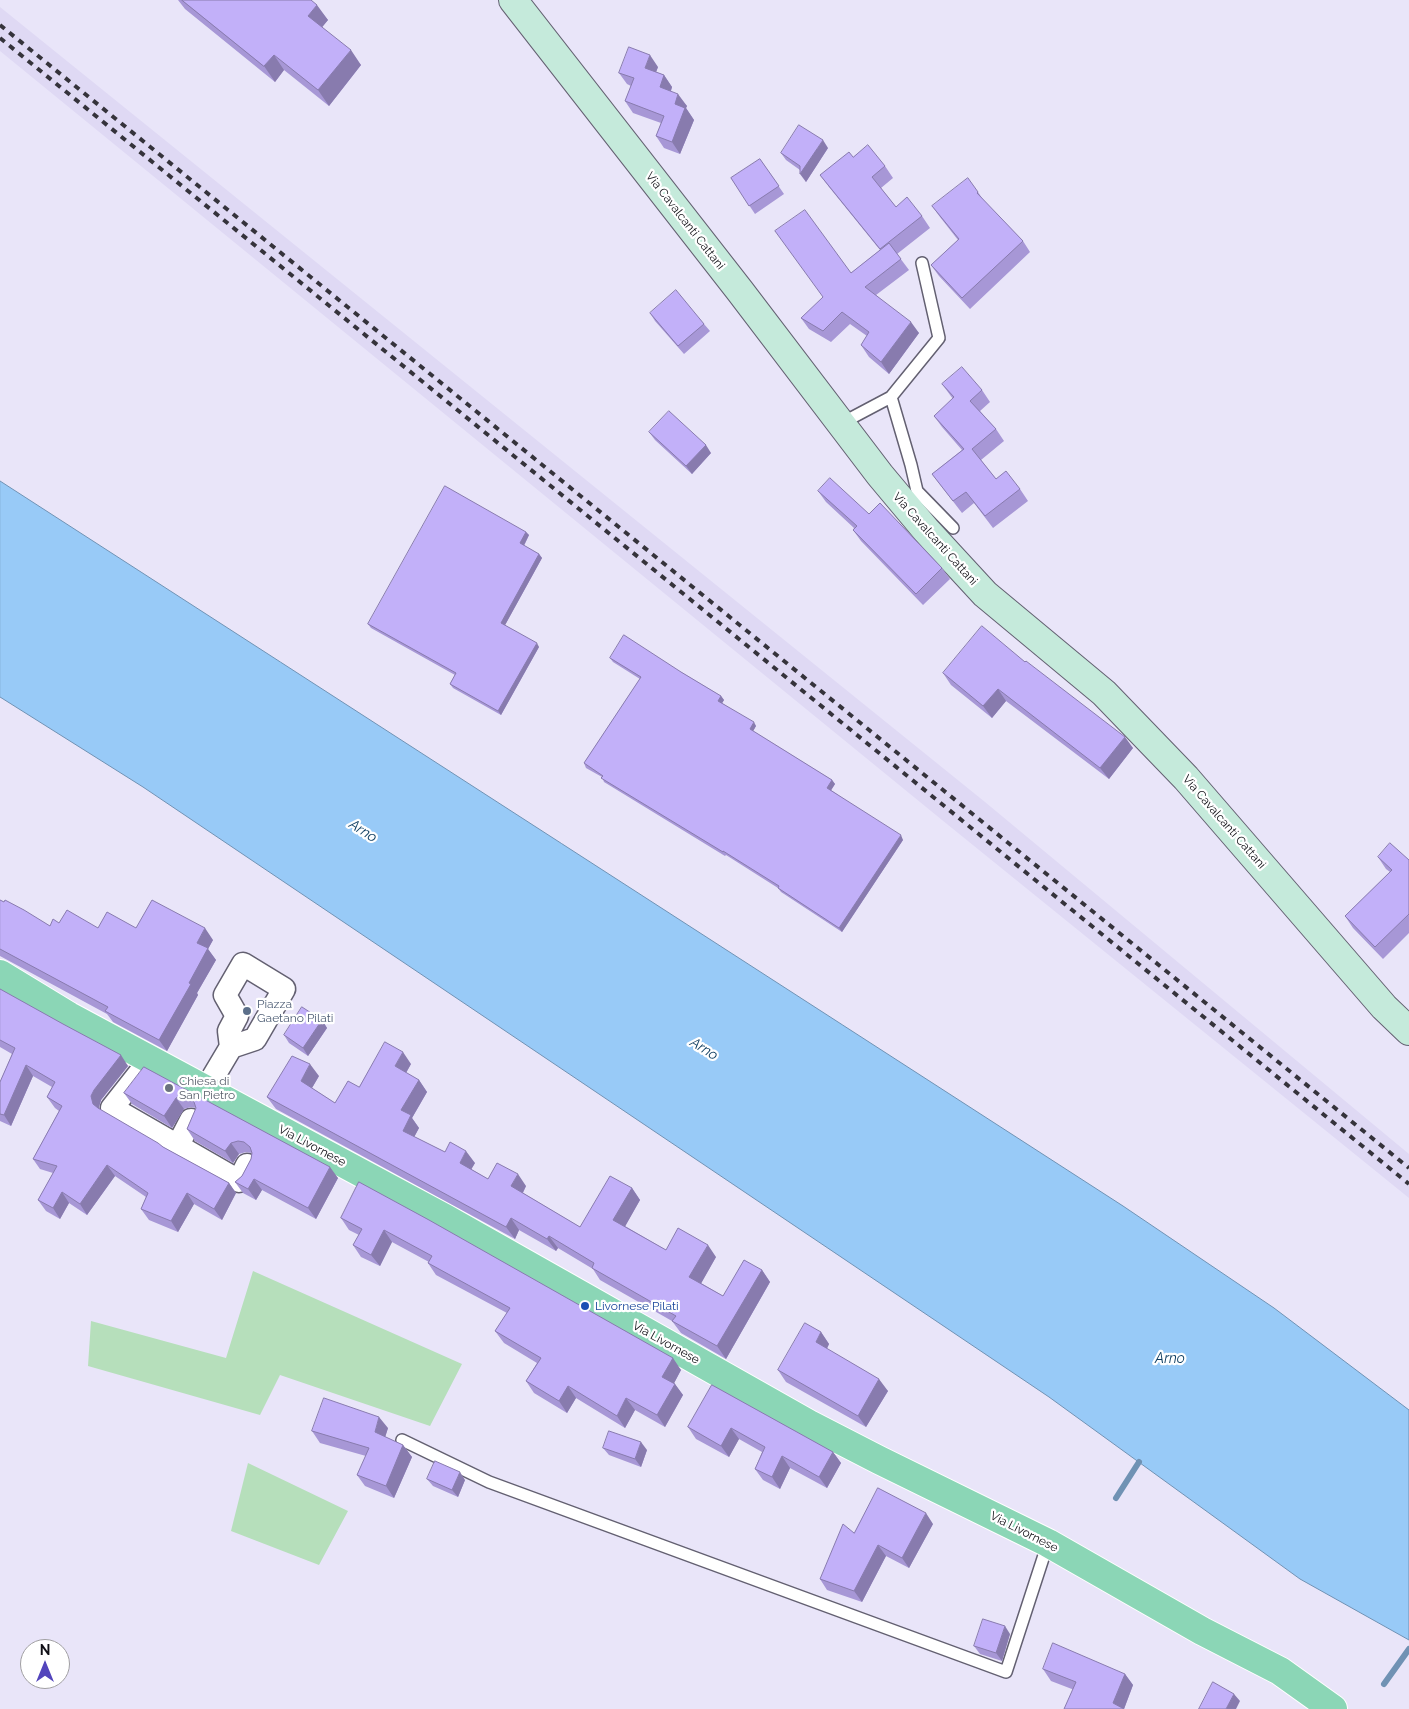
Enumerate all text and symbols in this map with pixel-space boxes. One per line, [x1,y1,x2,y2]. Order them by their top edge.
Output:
street label: Via Cavalcanti Cattani [642,169,728,273]
street label: Via Cavalcanti Cattani [890,490,980,588]
street label: Via Cavalcanti Cattani [1179,772,1269,872]
water label: Arno [346,816,380,846]
place label: Piazza Gaetano Pilati [257,997,333,1025]
marker: Piazza Gaetano Pilati [241,1005,253,1017]
water label: Arno [687,1034,721,1064]
place label: Chiesa di San Pietro [179,1074,235,1102]
marker: Chiesa di San Pietro [163,1082,175,1094]
street label: Via Livornese [276,1122,348,1170]
place label: Livornese Pilati [595,1299,679,1313]
marker: Livornese Pilati [579,1300,591,1312]
street label: Via Livornese [630,1319,702,1367]
water label: Arno [1155,1351,1185,1367]
street label: Via Livornese [988,1509,1060,1555]
north arrow [20,1639,70,1689]
text: N [40,1642,50,1658]

